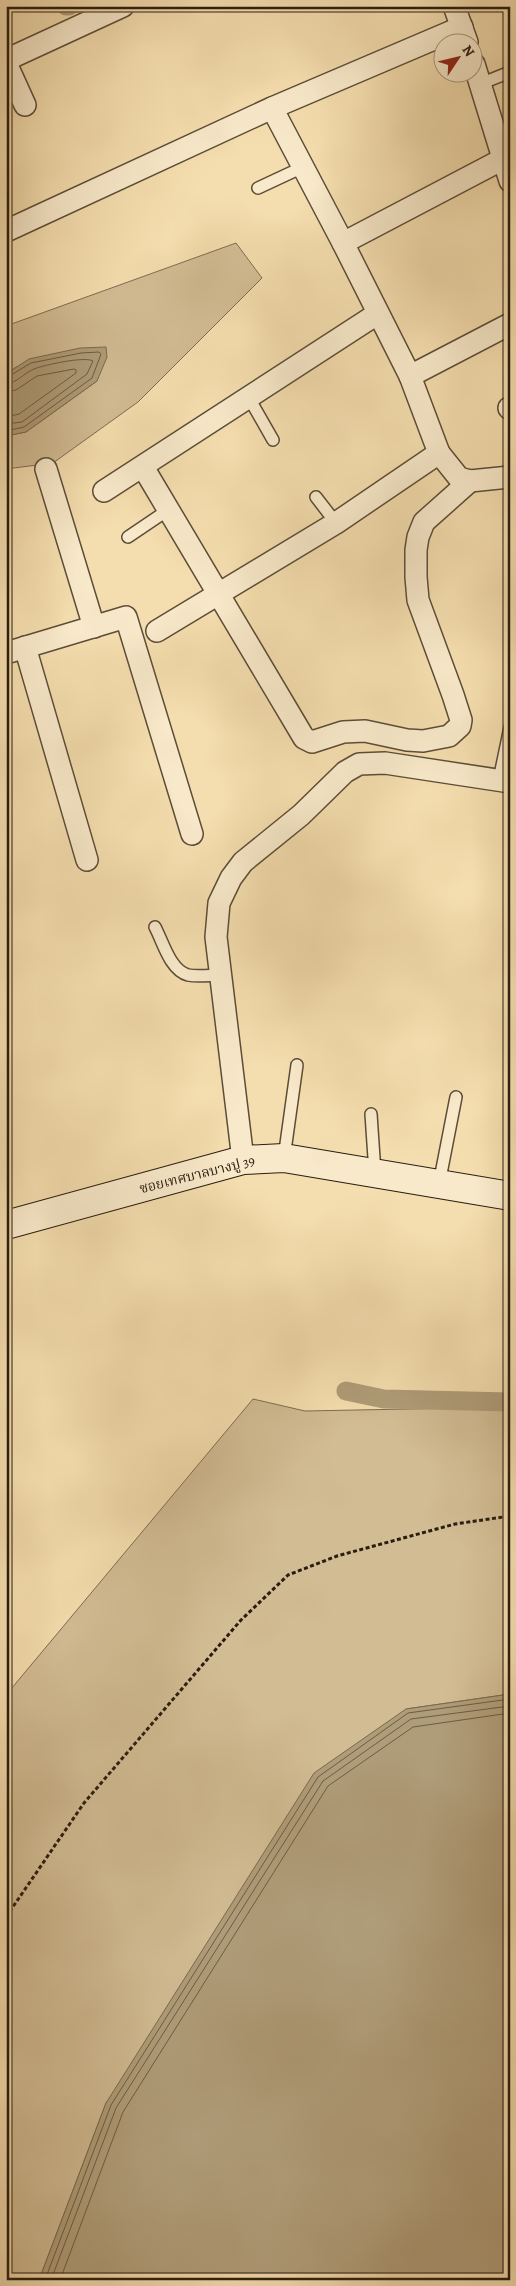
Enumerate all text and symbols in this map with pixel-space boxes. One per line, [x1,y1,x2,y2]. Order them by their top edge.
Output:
north arrow [434,32,484,82]
text: N [458,41,479,60]
street label: ซอยเทศบาลบางปู 39 [137,1151,257,1198]

